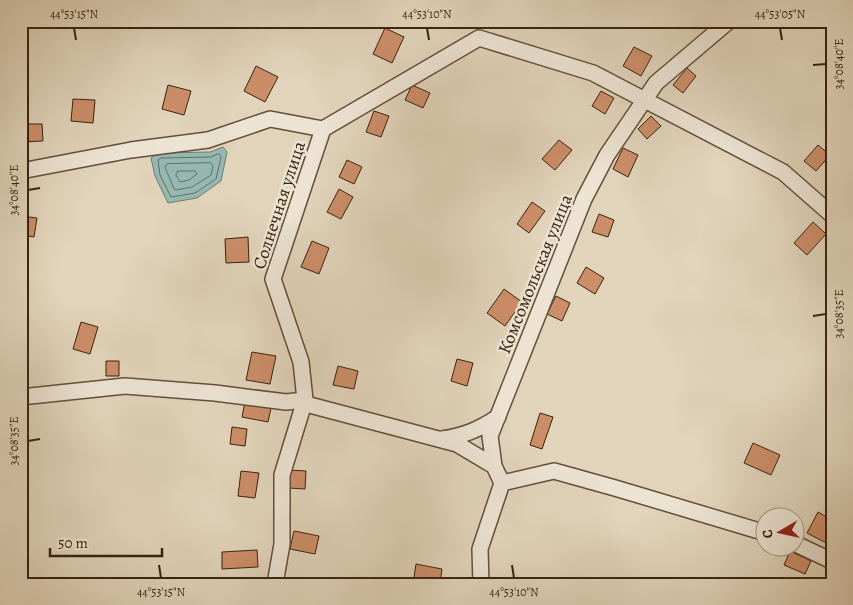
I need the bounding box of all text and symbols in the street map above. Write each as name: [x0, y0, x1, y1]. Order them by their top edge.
text: 44°53'15"N: [50, 6, 98, 22]
text: 44°53'10"N: [402, 6, 452, 22]
text: 44°53'05"N: [755, 6, 806, 22]
text: 34°08'40"E: [831, 39, 847, 89]
street label: Солнечная улица: [247, 137, 311, 272]
text: 34°08'40"E: [6, 165, 22, 215]
street label: Комсомольская улица: [492, 190, 578, 357]
text: 34°08'35"E: [831, 289, 847, 339]
text: 34°08'35"E: [6, 416, 22, 466]
north arrow: [756, 508, 806, 558]
scale bar: [50, 525, 162, 557]
text: С: [758, 528, 778, 540]
text: 50 m: [58, 533, 88, 553]
text: 44°53'15"N: [137, 584, 185, 600]
text: 44°53'10"N: [489, 584, 539, 600]

